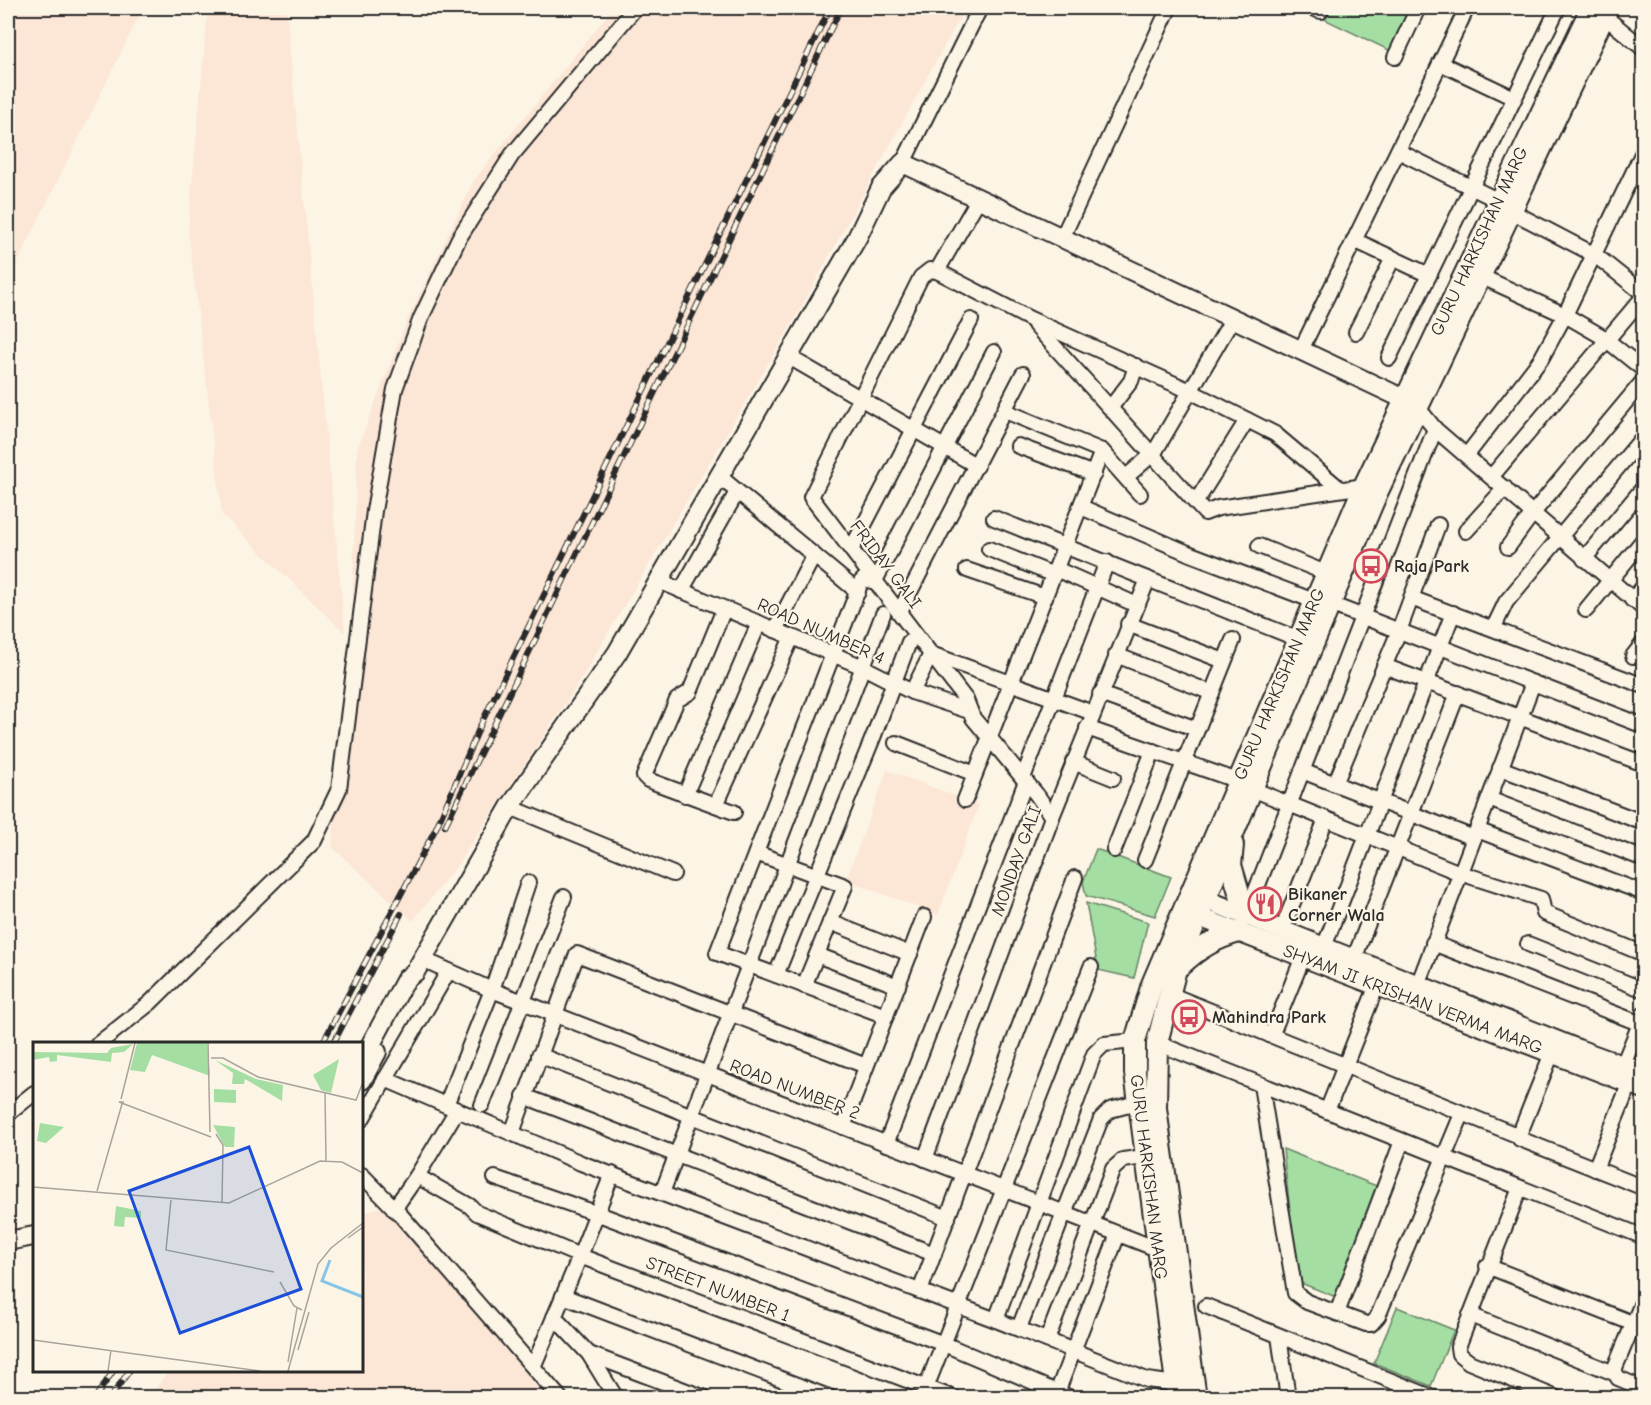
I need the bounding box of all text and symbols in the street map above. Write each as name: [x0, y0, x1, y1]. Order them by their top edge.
street label: GURU HARKISHAN MARG: [1426, 143, 1533, 339]
street label: FRIDAY GALI: [846, 516, 926, 613]
bus stop icon: Raja Park: [1353, 548, 1389, 584]
place label: Raja Park: [1394, 556, 1469, 577]
street label: GURU HARKISHAN MARG: [1229, 585, 1329, 783]
street label: ROAD NUMBER 4: [754, 594, 888, 669]
street label: MONDAY GALI: [987, 803, 1046, 919]
place label: Bikaner Corner Wala: [1288, 884, 1385, 926]
restaurant icon: Bikaner Corner Wala: [1247, 886, 1283, 922]
street label: SHYAM JI KRISHAN VERMA MARG: [1280, 940, 1545, 1059]
bus stop icon: Mahindra Park: [1171, 999, 1207, 1035]
place label: Mahindra Park: [1212, 1007, 1326, 1028]
inset map: [33, 1042, 363, 1372]
street label: ROAD NUMBER 2: [727, 1055, 863, 1124]
street label: GURU HARKISHAN MARG: [1126, 1073, 1172, 1281]
street label: STREET NUMBER 1: [643, 1252, 793, 1327]

